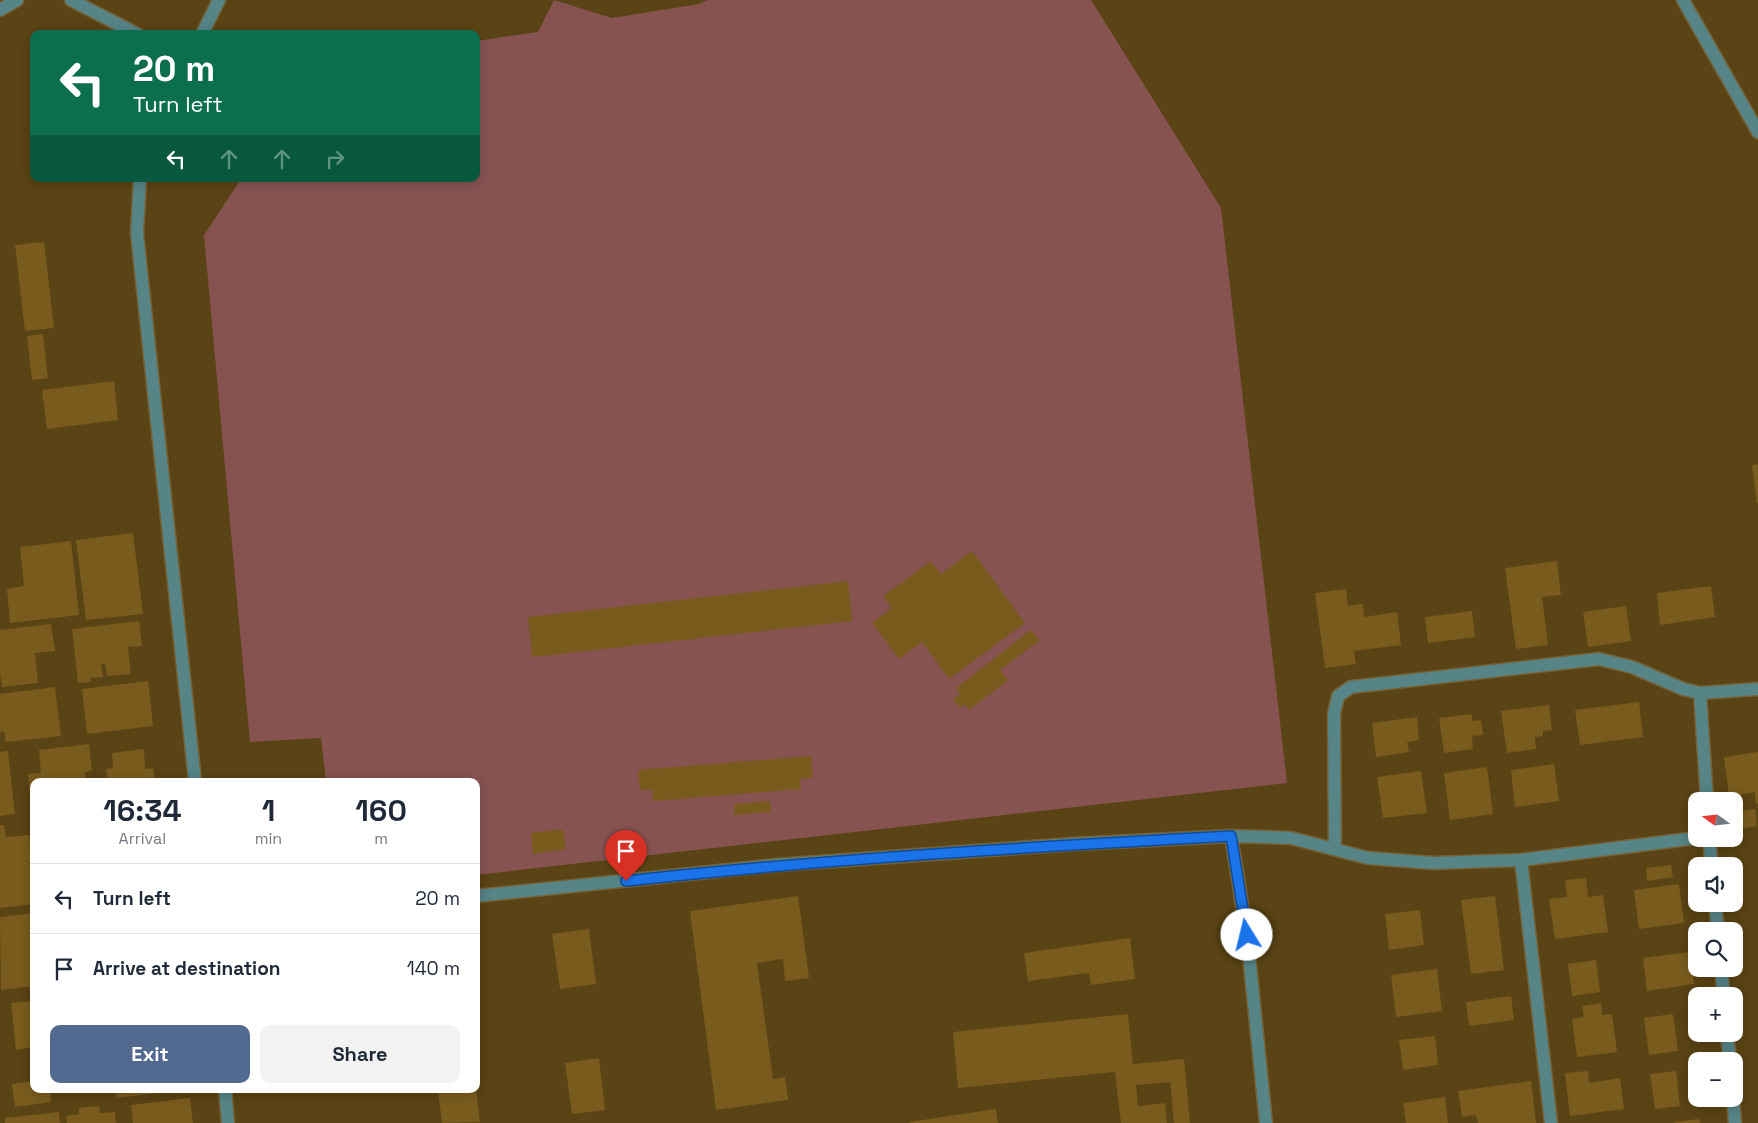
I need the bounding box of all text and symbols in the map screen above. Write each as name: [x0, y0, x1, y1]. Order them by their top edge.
text: 20 m: [133, 47, 215, 91]
icon: left: [50, 50, 115, 115]
text: Turn left: [133, 90, 223, 118]
icon: left: [162, 145, 190, 173]
icon: ahead: [215, 145, 243, 173]
icon: ahead: [268, 145, 296, 173]
icon: right: [321, 145, 349, 173]
text: 16:34: [103, 791, 182, 830]
text: 1: [262, 791, 275, 830]
text: 160: [355, 791, 407, 830]
north arrow: [1688, 792, 1742, 848]
map controls: [1688, 792, 1743, 1107]
text: Arrival: [119, 828, 166, 849]
text: min: [255, 828, 282, 849]
text: m: [374, 828, 388, 849]
pin: [605, 830, 647, 881]
icon: arrive: [612, 837, 640, 865]
button: sound: [1688, 857, 1743, 912]
icon: left: [50, 885, 78, 913]
text: Turn left: [93, 886, 171, 911]
text: 20 m: [415, 886, 460, 911]
position arrow: [1220, 908, 1272, 960]
button: search: [1688, 922, 1743, 977]
icon: arrive: [50, 955, 78, 983]
text: Arrive at destination: [93, 956, 281, 981]
text: 140 m: [407, 956, 460, 981]
button: +: [1688, 987, 1743, 1042]
button: Exit: [50, 1025, 250, 1083]
button: Share: [260, 1025, 460, 1083]
button: −: [1688, 1052, 1743, 1107]

